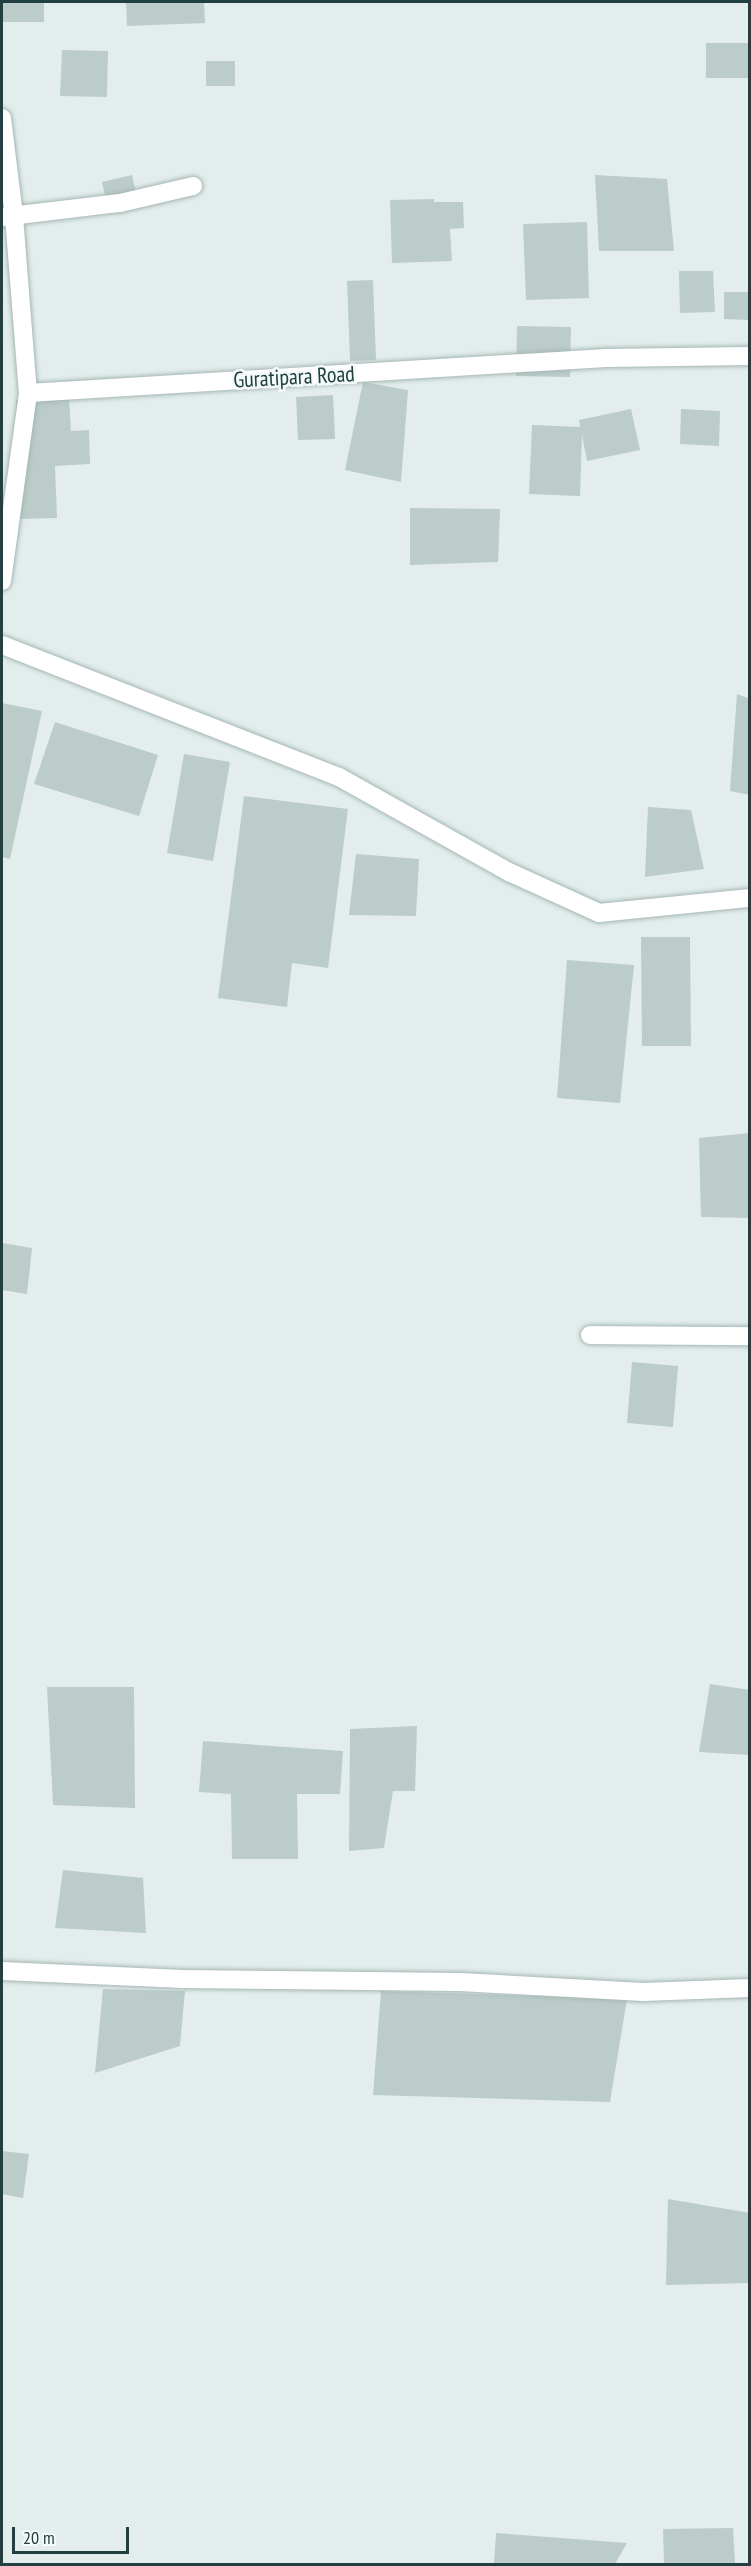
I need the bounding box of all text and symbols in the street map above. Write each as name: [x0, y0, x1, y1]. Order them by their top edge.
street label: Guratipara Road: [233, 361, 355, 393]
scale bar: [15, 2515, 132, 2553]
text: 20 m: [23, 2526, 55, 2549]

